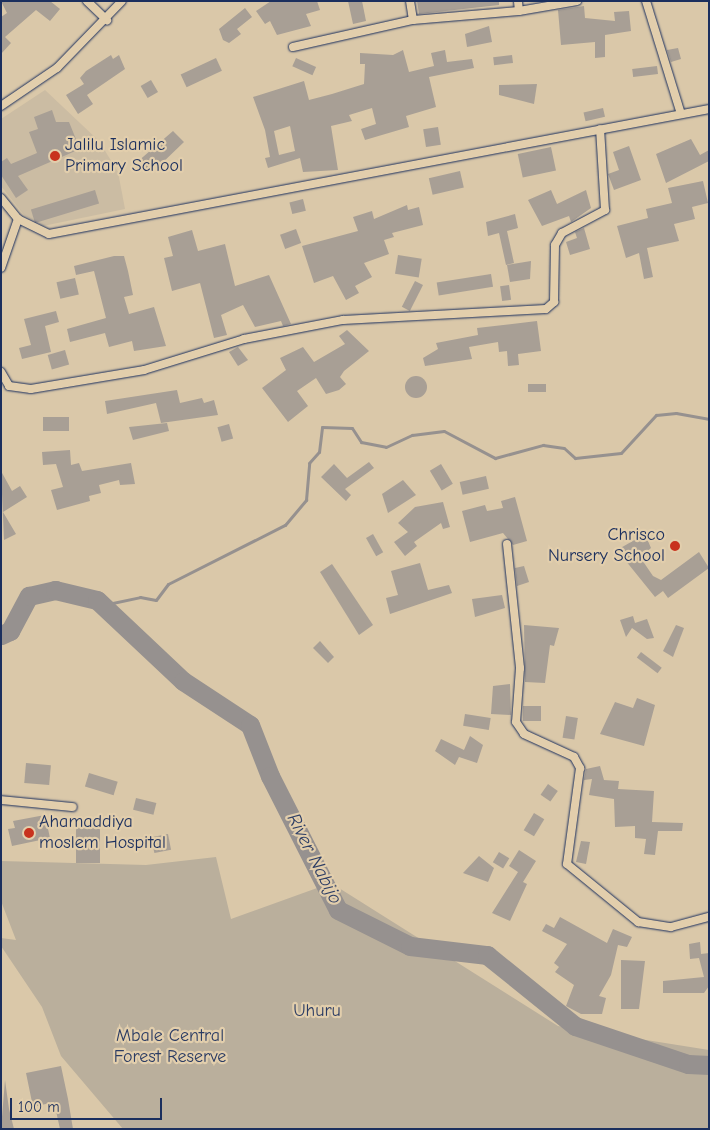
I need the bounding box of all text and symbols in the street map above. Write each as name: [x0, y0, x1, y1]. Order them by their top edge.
place label: Jalilu Islamic Primary School: [65, 135, 183, 178]
marker: Jalilu Islamic Primary School: [49, 150, 61, 162]
place label: Chrisco Nursery School: [548, 525, 665, 568]
marker: Chrisco Nursery School: [669, 540, 681, 552]
water label: River Nabijo: [281, 810, 347, 908]
place label: Ahamaddiya moslem Hospital: [39, 812, 166, 854]
marker: Ahamaddiya moslem Hospital: [23, 827, 35, 839]
park label: Uhuru: [293, 1000, 341, 1022]
park label: Mbale Central Forest Reserve: [114, 1026, 226, 1068]
scale bar: [12, 1088, 165, 1120]
text: 100 m: [18, 1098, 60, 1116]

